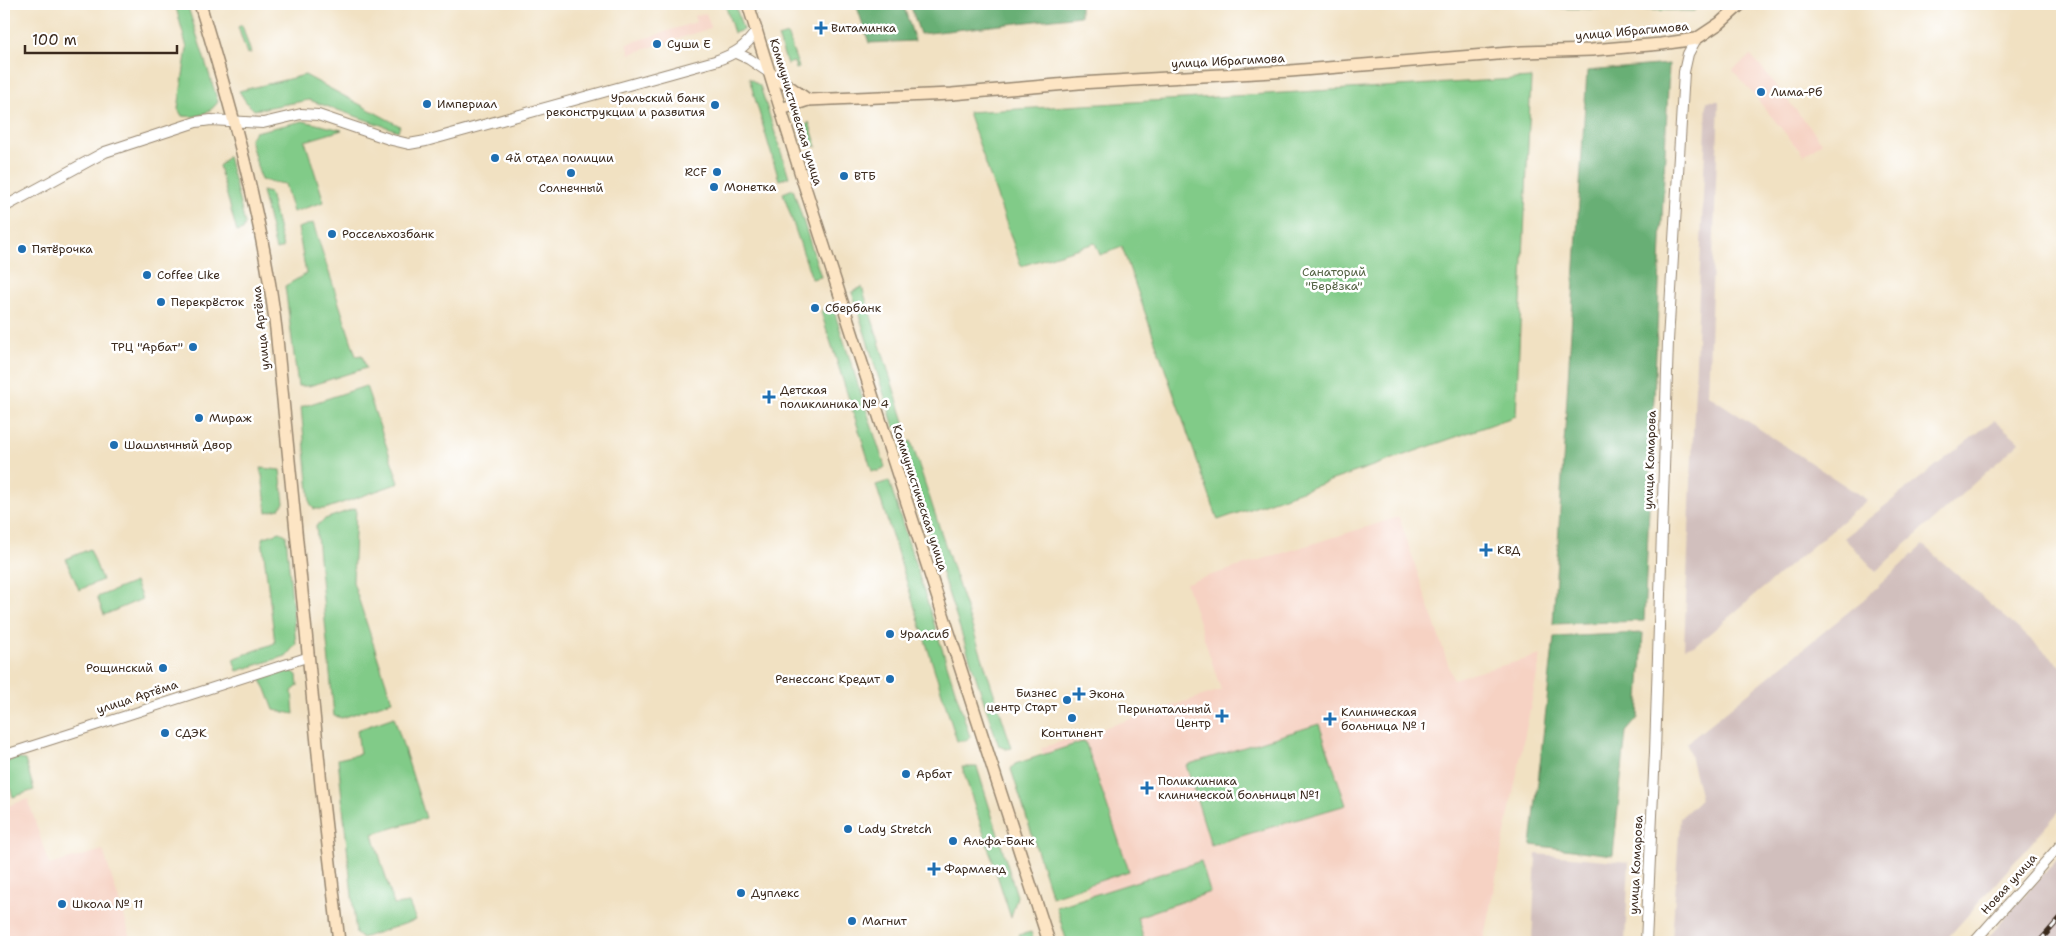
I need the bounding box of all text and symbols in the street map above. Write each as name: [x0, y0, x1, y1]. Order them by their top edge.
street label: улица Ибрагимова: [1575, 18, 1690, 44]
place label: Витаминка: [831, 20, 897, 36]
scale bar: [25, 22, 178, 54]
marker: Витаминка: [815, 22, 827, 34]
text: 100 m: [32, 30, 77, 50]
place label: Суши Е: [667, 36, 711, 52]
street label: Коммунистическая улица: [766, 36, 826, 188]
marker: Суши Е: [651, 38, 663, 50]
street label: улица Ибрагимова: [1171, 50, 1286, 72]
place label: Лима-Рб: [1771, 84, 1822, 100]
marker: Лима-Рб: [1755, 86, 1767, 98]
place label: Уральский банк реконструкции и развития: [546, 90, 706, 120]
place label: Империал: [437, 96, 498, 112]
marker: Империал: [421, 98, 433, 110]
marker: Уральский банк реконструкции и развития: [709, 99, 721, 111]
place label: 4й отдел полиции: [505, 150, 614, 166]
marker: 4й отдел полиции: [489, 152, 501, 164]
place label: RCF: [685, 164, 707, 180]
marker: RCF: [711, 166, 723, 178]
marker: Солнечный: [565, 167, 577, 179]
place label: ВТБ: [854, 168, 876, 184]
marker: ВТБ: [838, 170, 850, 182]
place label: Монетка: [724, 179, 777, 195]
place label: Солнечный: [539, 180, 603, 196]
marker: Монетка: [708, 181, 720, 193]
place label: Россельхозбанк: [342, 226, 435, 242]
marker: Россельхозбанк: [326, 228, 338, 240]
place label: Пятёрочка: [32, 241, 93, 257]
marker: Пятёрочка: [16, 243, 28, 255]
park label: Санаторий "Берёзка": [1302, 264, 1366, 294]
place label: Coffee Like: [157, 267, 220, 283]
marker: Coffee Like: [141, 269, 153, 281]
street label: улица Артёма: [249, 285, 273, 371]
place label: Перекрёсток: [171, 294, 245, 310]
marker: Перекрёсток: [155, 296, 167, 308]
place label: Сбербанк: [825, 300, 882, 316]
marker: Сбербанк: [809, 302, 821, 314]
place label: ТРЦ "Арбат": [111, 339, 183, 355]
marker: ТРЦ "Арбат": [187, 341, 199, 353]
place label: Детская поликлиника № 4: [780, 382, 889, 412]
marker: Детская поликлиника № 4: [762, 390, 776, 404]
place label: Мираж: [209, 410, 252, 426]
street label: улица Комарова: [1640, 410, 1660, 510]
marker: Мираж: [193, 412, 205, 424]
street label: Коммунистическая улица: [889, 423, 951, 574]
place label: Шашлычный Двор: [124, 437, 232, 453]
marker: Шашлычный Двор: [108, 439, 120, 451]
place label: КВД: [1497, 542, 1520, 558]
marker: КВД: [1479, 543, 1493, 557]
place label: Уралсиб: [900, 626, 949, 642]
marker: Уралсиб: [884, 628, 896, 640]
place label: Рощинский: [86, 660, 153, 676]
marker: Рощинский: [157, 662, 169, 674]
place label: Ренессанс Кредит: [775, 671, 881, 687]
marker: Ренессанс Кредит: [884, 673, 896, 685]
street label: улица Артёма: [94, 676, 180, 718]
place label: Бизнес центр Старт: [987, 685, 1058, 715]
place label: Экона: [1089, 686, 1125, 702]
marker: Экона: [1073, 688, 1085, 700]
marker: Бизнес центр Старт: [1061, 694, 1073, 706]
place label: Перинатальный Центр: [1118, 701, 1211, 731]
place label: Клиническая больница № 1: [1341, 704, 1426, 734]
marker: Перинатальный Центр: [1215, 709, 1229, 723]
marker: Континент: [1066, 712, 1078, 724]
marker: Клиническая больница № 1: [1323, 712, 1337, 726]
place label: СДЭК: [175, 725, 207, 741]
place label: Континент: [1041, 725, 1104, 741]
marker: СДЭК: [159, 727, 171, 739]
place label: Арбат: [916, 766, 953, 782]
marker: Арбат: [900, 768, 912, 780]
place label: Поликлиника клинической больницы №1: [1158, 773, 1319, 803]
marker: Поликлиника клинической больницы №1: [1140, 781, 1154, 795]
street label: улица Комарова: [1625, 814, 1647, 915]
place label: Lady Stretch: [858, 821, 932, 837]
marker: Lady Stretch: [842, 823, 854, 835]
place label: Альфа-Банк: [963, 833, 1035, 849]
marker: Альфа-Банк: [947, 835, 959, 847]
street label: Новая улица: [1977, 850, 2041, 918]
place label: Фармленд: [944, 861, 1006, 877]
marker: Фармленд: [928, 863, 940, 875]
place label: Дуплекс: [751, 885, 799, 901]
marker: Дуплекс: [735, 887, 747, 899]
place label: Школа № 11: [72, 896, 143, 912]
marker: Школа № 11: [56, 898, 68, 910]
place label: Магнит: [862, 913, 908, 929]
marker: Магнит: [846, 915, 858, 927]

